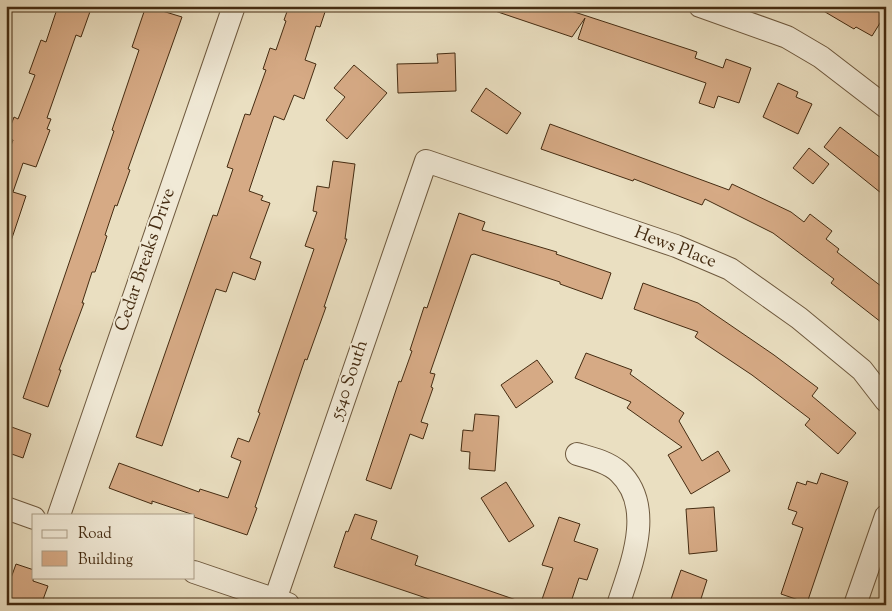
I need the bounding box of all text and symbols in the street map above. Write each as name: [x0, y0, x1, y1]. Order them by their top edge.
street label: Cedar Breaks Drive: [109, 185, 183, 335]
street label: Hews Place: [630, 220, 720, 276]
street label: 5540 South: [324, 336, 376, 424]
legend: [32, 514, 195, 578]
text: Road: [78, 524, 112, 545]
text: Building: [78, 550, 133, 571]

